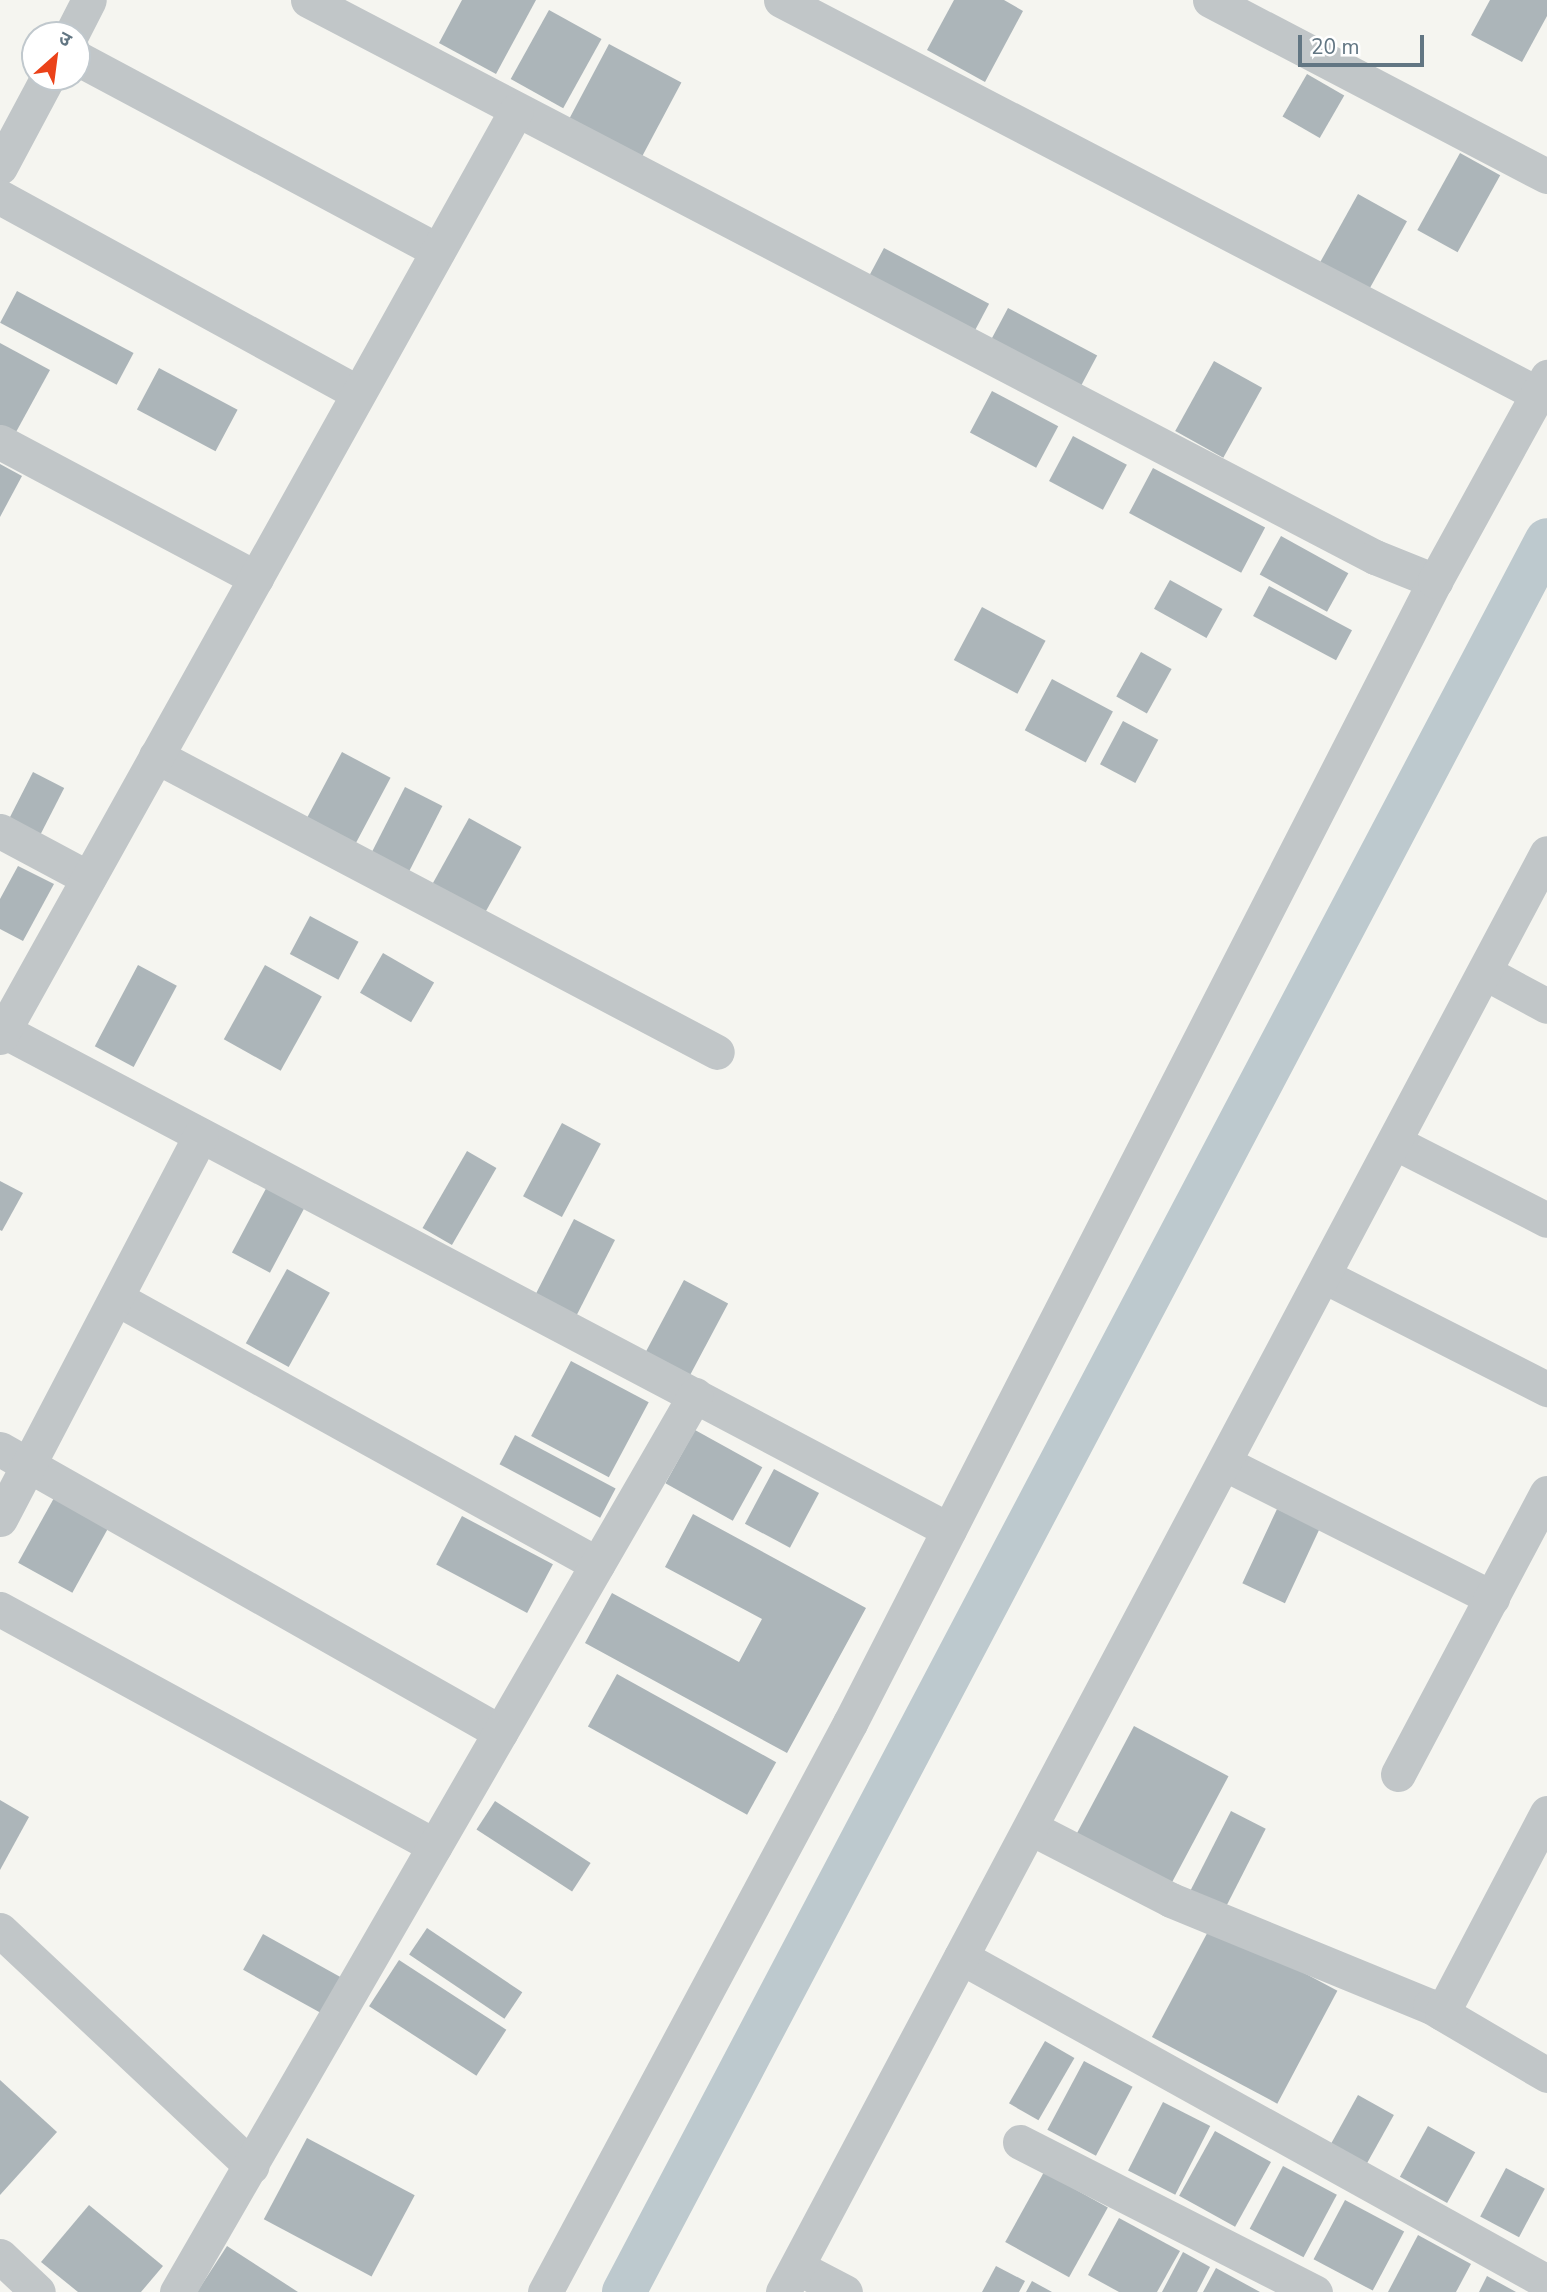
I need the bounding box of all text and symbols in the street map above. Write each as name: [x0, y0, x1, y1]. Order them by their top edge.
north arrow: [21, 21, 91, 91]
scale bar: [1302, 21, 1428, 65]
text: उ: [54, 25, 76, 53]
text: 20 m: [1311, 33, 1360, 61]

